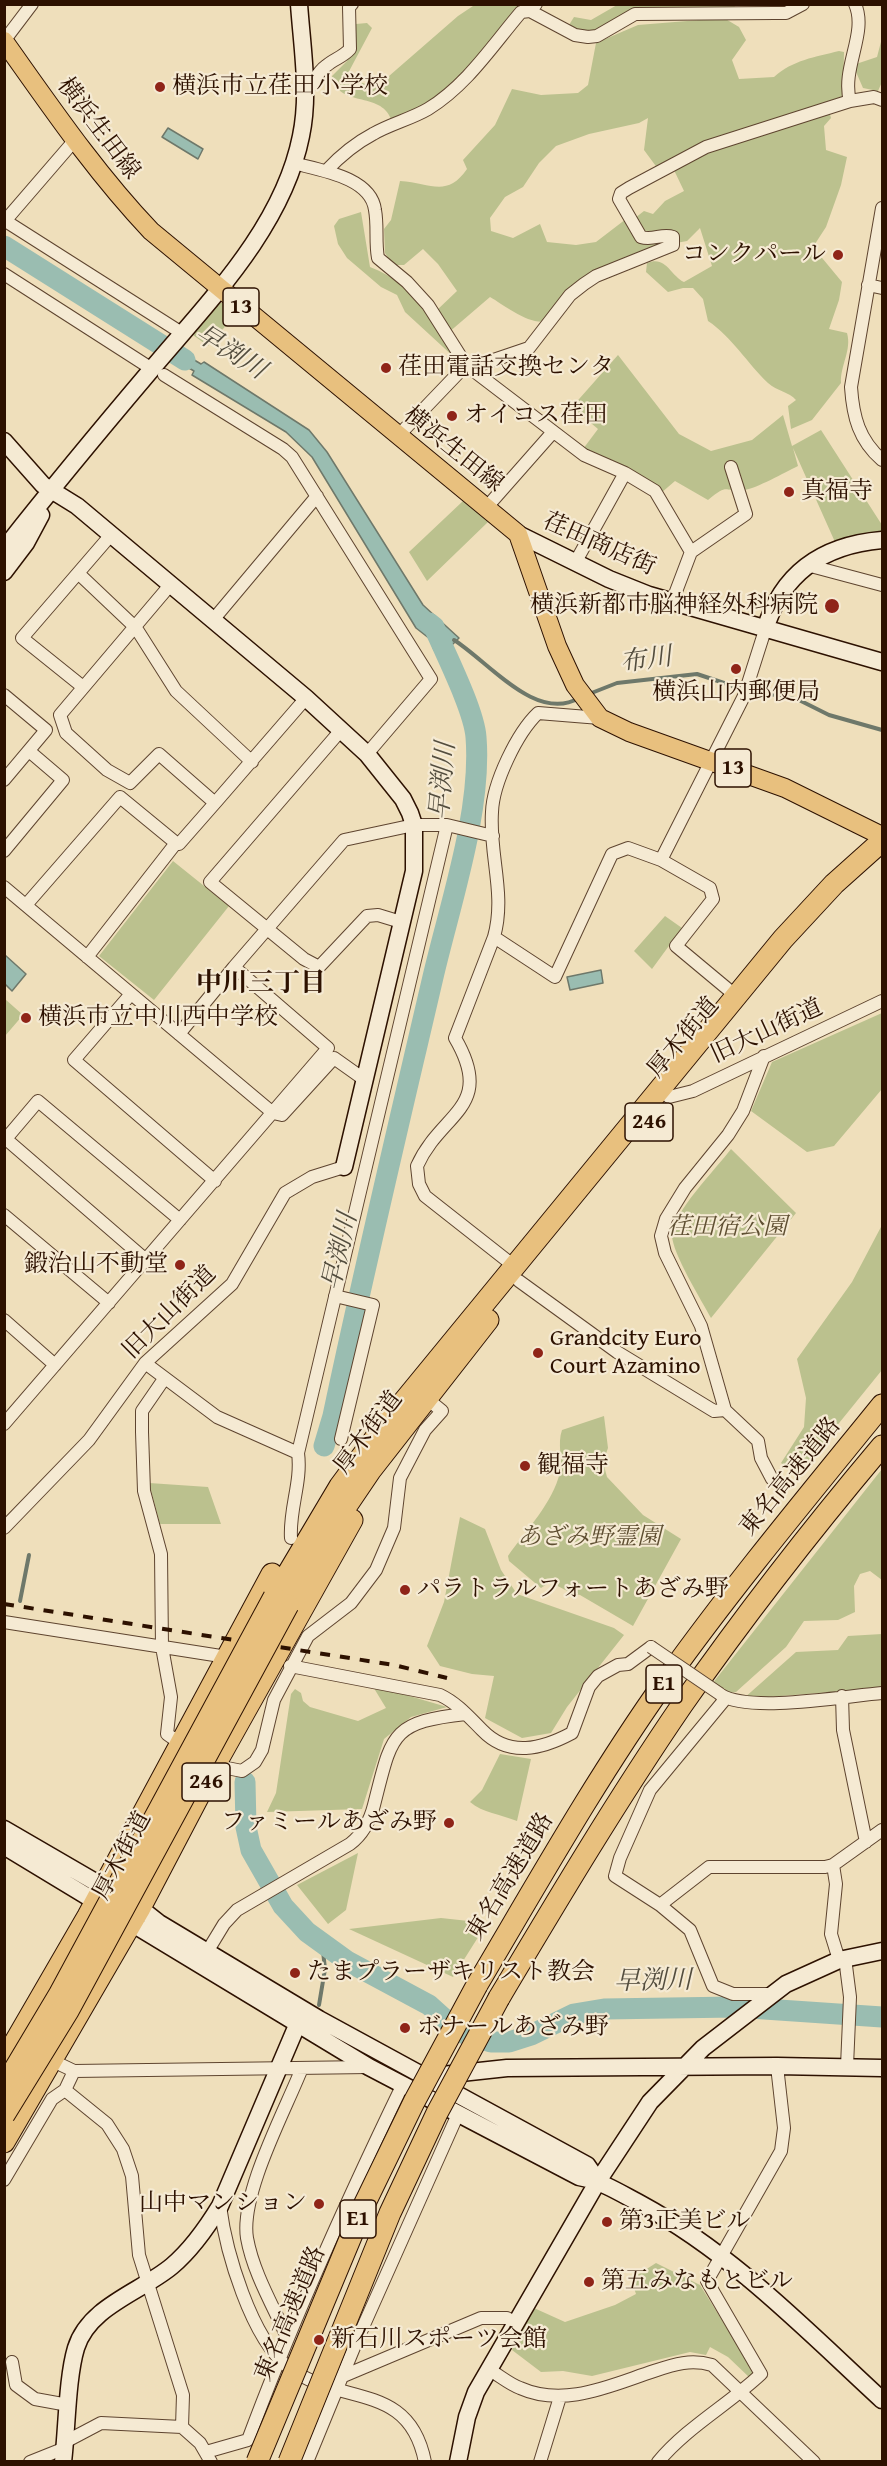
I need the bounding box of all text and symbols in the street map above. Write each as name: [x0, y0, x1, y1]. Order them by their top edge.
street label: 横浜生田線: [50, 72, 146, 186]
place label: 横浜市立荏田小学校: [172, 73, 388, 101]
marker: 横浜市立荏田小学校: [153, 80, 167, 94]
place label: コンクパール: [682, 241, 826, 269]
marker: コンクパール: [831, 248, 845, 262]
road number: 13: [223, 288, 259, 326]
water label: 早渕川: [189, 319, 271, 387]
place label: 荏田電話交換センタ: [398, 354, 614, 382]
marker: 荏田電話交換センタ: [379, 361, 393, 375]
street label: 横浜生田線: [397, 401, 509, 499]
place label: オイコス荏田: [464, 402, 608, 430]
marker: オイコス荏田: [445, 409, 459, 423]
place label: 真福寺: [801, 478, 873, 506]
marker: 真福寺: [782, 485, 796, 499]
street label: 荏田商店街: [538, 507, 660, 583]
place label: 横浜新都市脳神経外科病院: [530, 592, 818, 620]
marker: 横浜新都市脳神経外科病院: [823, 597, 841, 615]
water label: 布川: [618, 642, 674, 680]
marker: 横浜山内郵便局: [729, 662, 743, 676]
place label: 横浜山内郵便局: [652, 679, 820, 707]
water label: 早渕川: [425, 741, 463, 821]
road number: 13: [715, 749, 751, 787]
district label: 中川三丁目: [196, 968, 326, 1000]
street label: 厚木街道: [642, 992, 726, 1084]
street label: 旧大山街道: [707, 994, 827, 1070]
place label: 横浜市立中川西中学校: [38, 1004, 278, 1032]
marker: 横浜市立中川西中学校: [19, 1011, 33, 1025]
road number: 246: [625, 1103, 673, 1141]
water label: 早渕川: [317, 1210, 365, 1294]
park label: 荏田宿公園: [667, 1214, 787, 1242]
place label: 鍛治山不動堂: [24, 1251, 168, 1279]
marker: 鍛治山不動堂: [173, 1258, 187, 1272]
street label: 旧大山街道: [117, 1260, 223, 1366]
place label: Grandcity Euro Court Azamino: [550, 1325, 701, 1381]
marker: Grandcity Euro Court Azamino: [531, 1346, 545, 1360]
street label: 厚木街道: [329, 1386, 409, 1480]
street label: 東名高速道路: [734, 1412, 848, 1542]
place label: 観福寺: [537, 1452, 609, 1480]
marker: 観福寺: [518, 1459, 532, 1473]
park label: あざみ野霊園: [517, 1524, 661, 1552]
place label: パラトラルフォートあざみ野: [417, 1576, 729, 1604]
marker: パラトラルフォートあざみ野: [398, 1583, 412, 1597]
road number: E1: [646, 1665, 682, 1703]
road number: 246: [182, 1763, 230, 1801]
street label: 厚木街道: [88, 1807, 158, 1905]
street label: 東名高速道路: [462, 1808, 560, 1946]
place label: ファミールあざみ野: [221, 1809, 437, 1837]
marker: ファミールあざみ野: [442, 1816, 456, 1830]
place label: たまプラーザキリスト教会: [307, 1959, 595, 1987]
marker: たまプラーザキリスト教会: [288, 1966, 302, 1980]
water label: 早渕川: [614, 1966, 692, 1998]
place label: ボナールあざみ野: [417, 2014, 609, 2042]
marker: ボナールあざみ野: [398, 2021, 412, 2035]
place label: 山中マンション: [139, 2190, 307, 2218]
marker: 山中マンション: [312, 2197, 326, 2211]
road number: E1: [340, 2200, 376, 2238]
place label: 第3正美ビル: [619, 2208, 751, 2236]
marker: 第3正美ビル: [600, 2215, 614, 2229]
street label: 東名高速道路: [250, 2242, 332, 2386]
place label: 第五みなもとビル: [601, 2268, 793, 2296]
marker: 第五みなもとビル: [582, 2275, 596, 2289]
place label: 新石川スポーツ会館: [331, 2326, 547, 2354]
marker: 新石川スポーツ会館: [312, 2333, 326, 2347]

